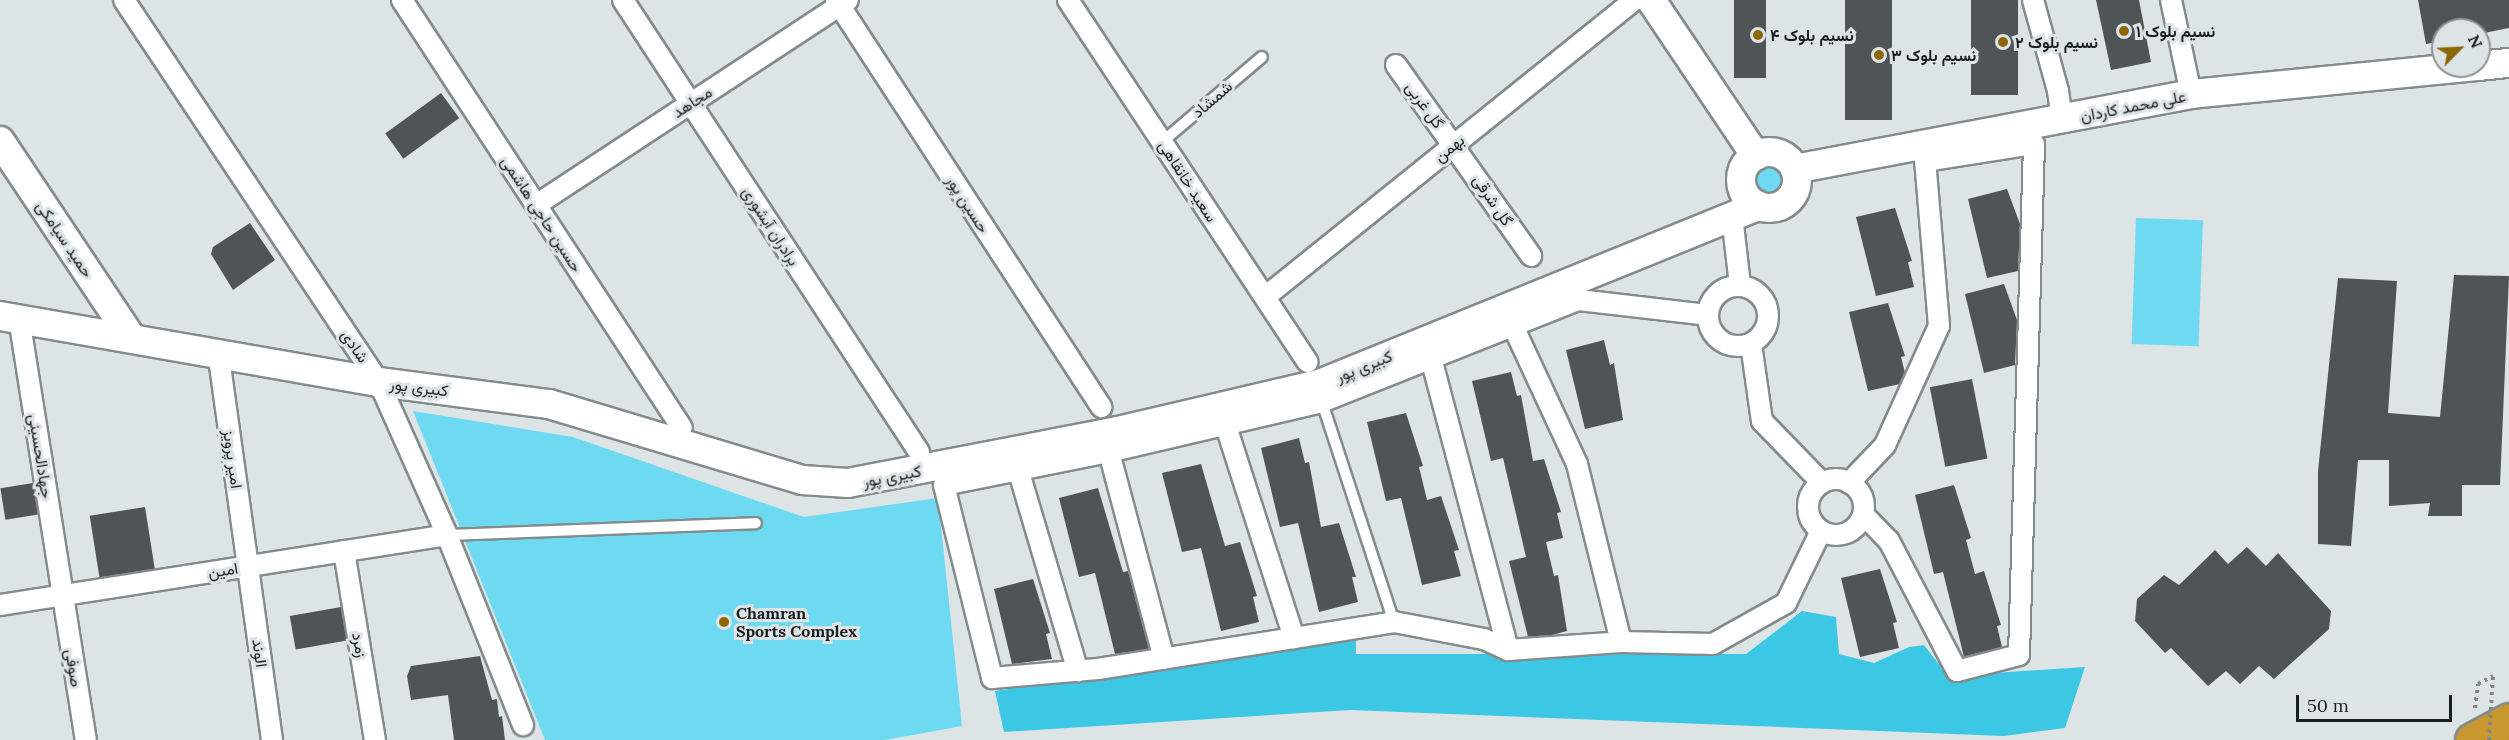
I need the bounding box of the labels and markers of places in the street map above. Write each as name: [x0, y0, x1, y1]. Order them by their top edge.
place label: نسیم بلوک ۱: [2136, 21, 2215, 41]
marker: نسیم بلوک ۱: [2117, 24, 2131, 38]
place label: نسیم بلوک ۴: [1770, 25, 1854, 45]
marker: نسیم بلوک ۴: [1751, 28, 1765, 42]
place label: نسیم بلوک ۲: [2015, 32, 2098, 52]
marker: نسیم بلوک ۲: [1996, 35, 2010, 49]
place label: نسیم بلوک ۳: [1891, 45, 1976, 65]
marker: نسیم بلوک ۳: [1872, 48, 1886, 62]
place label: Chamran Sports Complex: [736, 603, 857, 641]
marker: Chamran Sports Complex: [717, 615, 731, 629]

